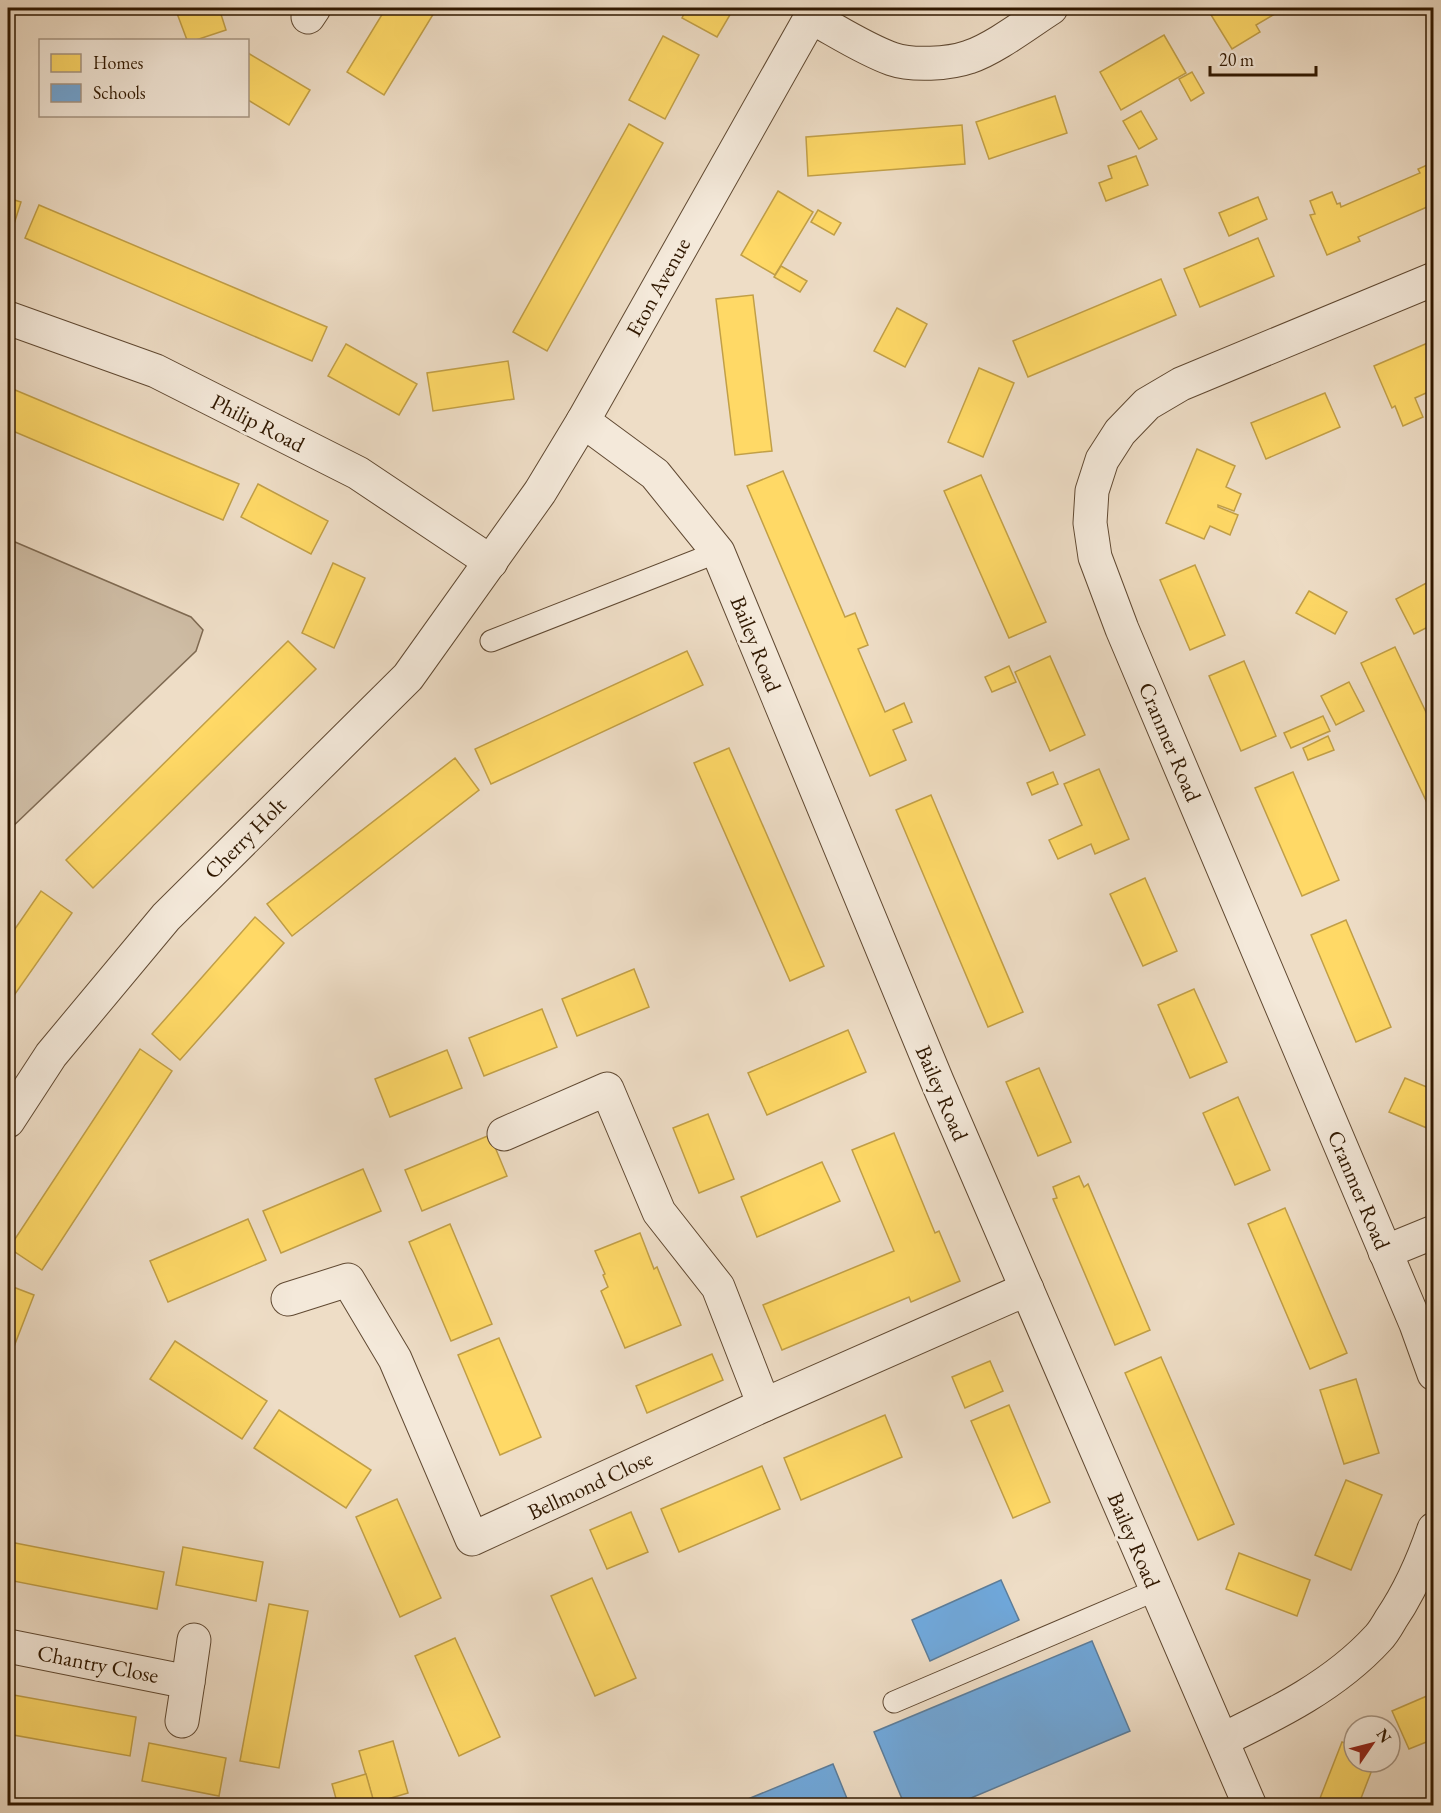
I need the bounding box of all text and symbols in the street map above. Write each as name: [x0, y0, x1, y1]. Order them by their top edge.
legend: [39, 39, 249, 117]
scale bar: [1210, 39, 1316, 77]
text: 20 m: [1219, 48, 1254, 71]
text: Homes: [93, 51, 144, 74]
text: Schools: [93, 81, 146, 104]
street label: Eton Avenue: [619, 232, 697, 342]
street label: Philip Road: [206, 387, 311, 459]
street label: Bailey Road: [724, 592, 789, 697]
street label: Cranmer Road: [1132, 678, 1208, 807]
street label: Cherry Holt: [198, 791, 292, 885]
street label: Bailey Road: [909, 1041, 975, 1146]
street label: Cranmer Road: [1321, 1126, 1397, 1255]
street label: Bellmond Close: [523, 1443, 658, 1527]
street label: Bailey Road: [1101, 1488, 1167, 1593]
street label: Chantry Close: [35, 1638, 162, 1690]
north arrow: [1342, 1714, 1402, 1774]
text: N: [1372, 1724, 1396, 1747]

